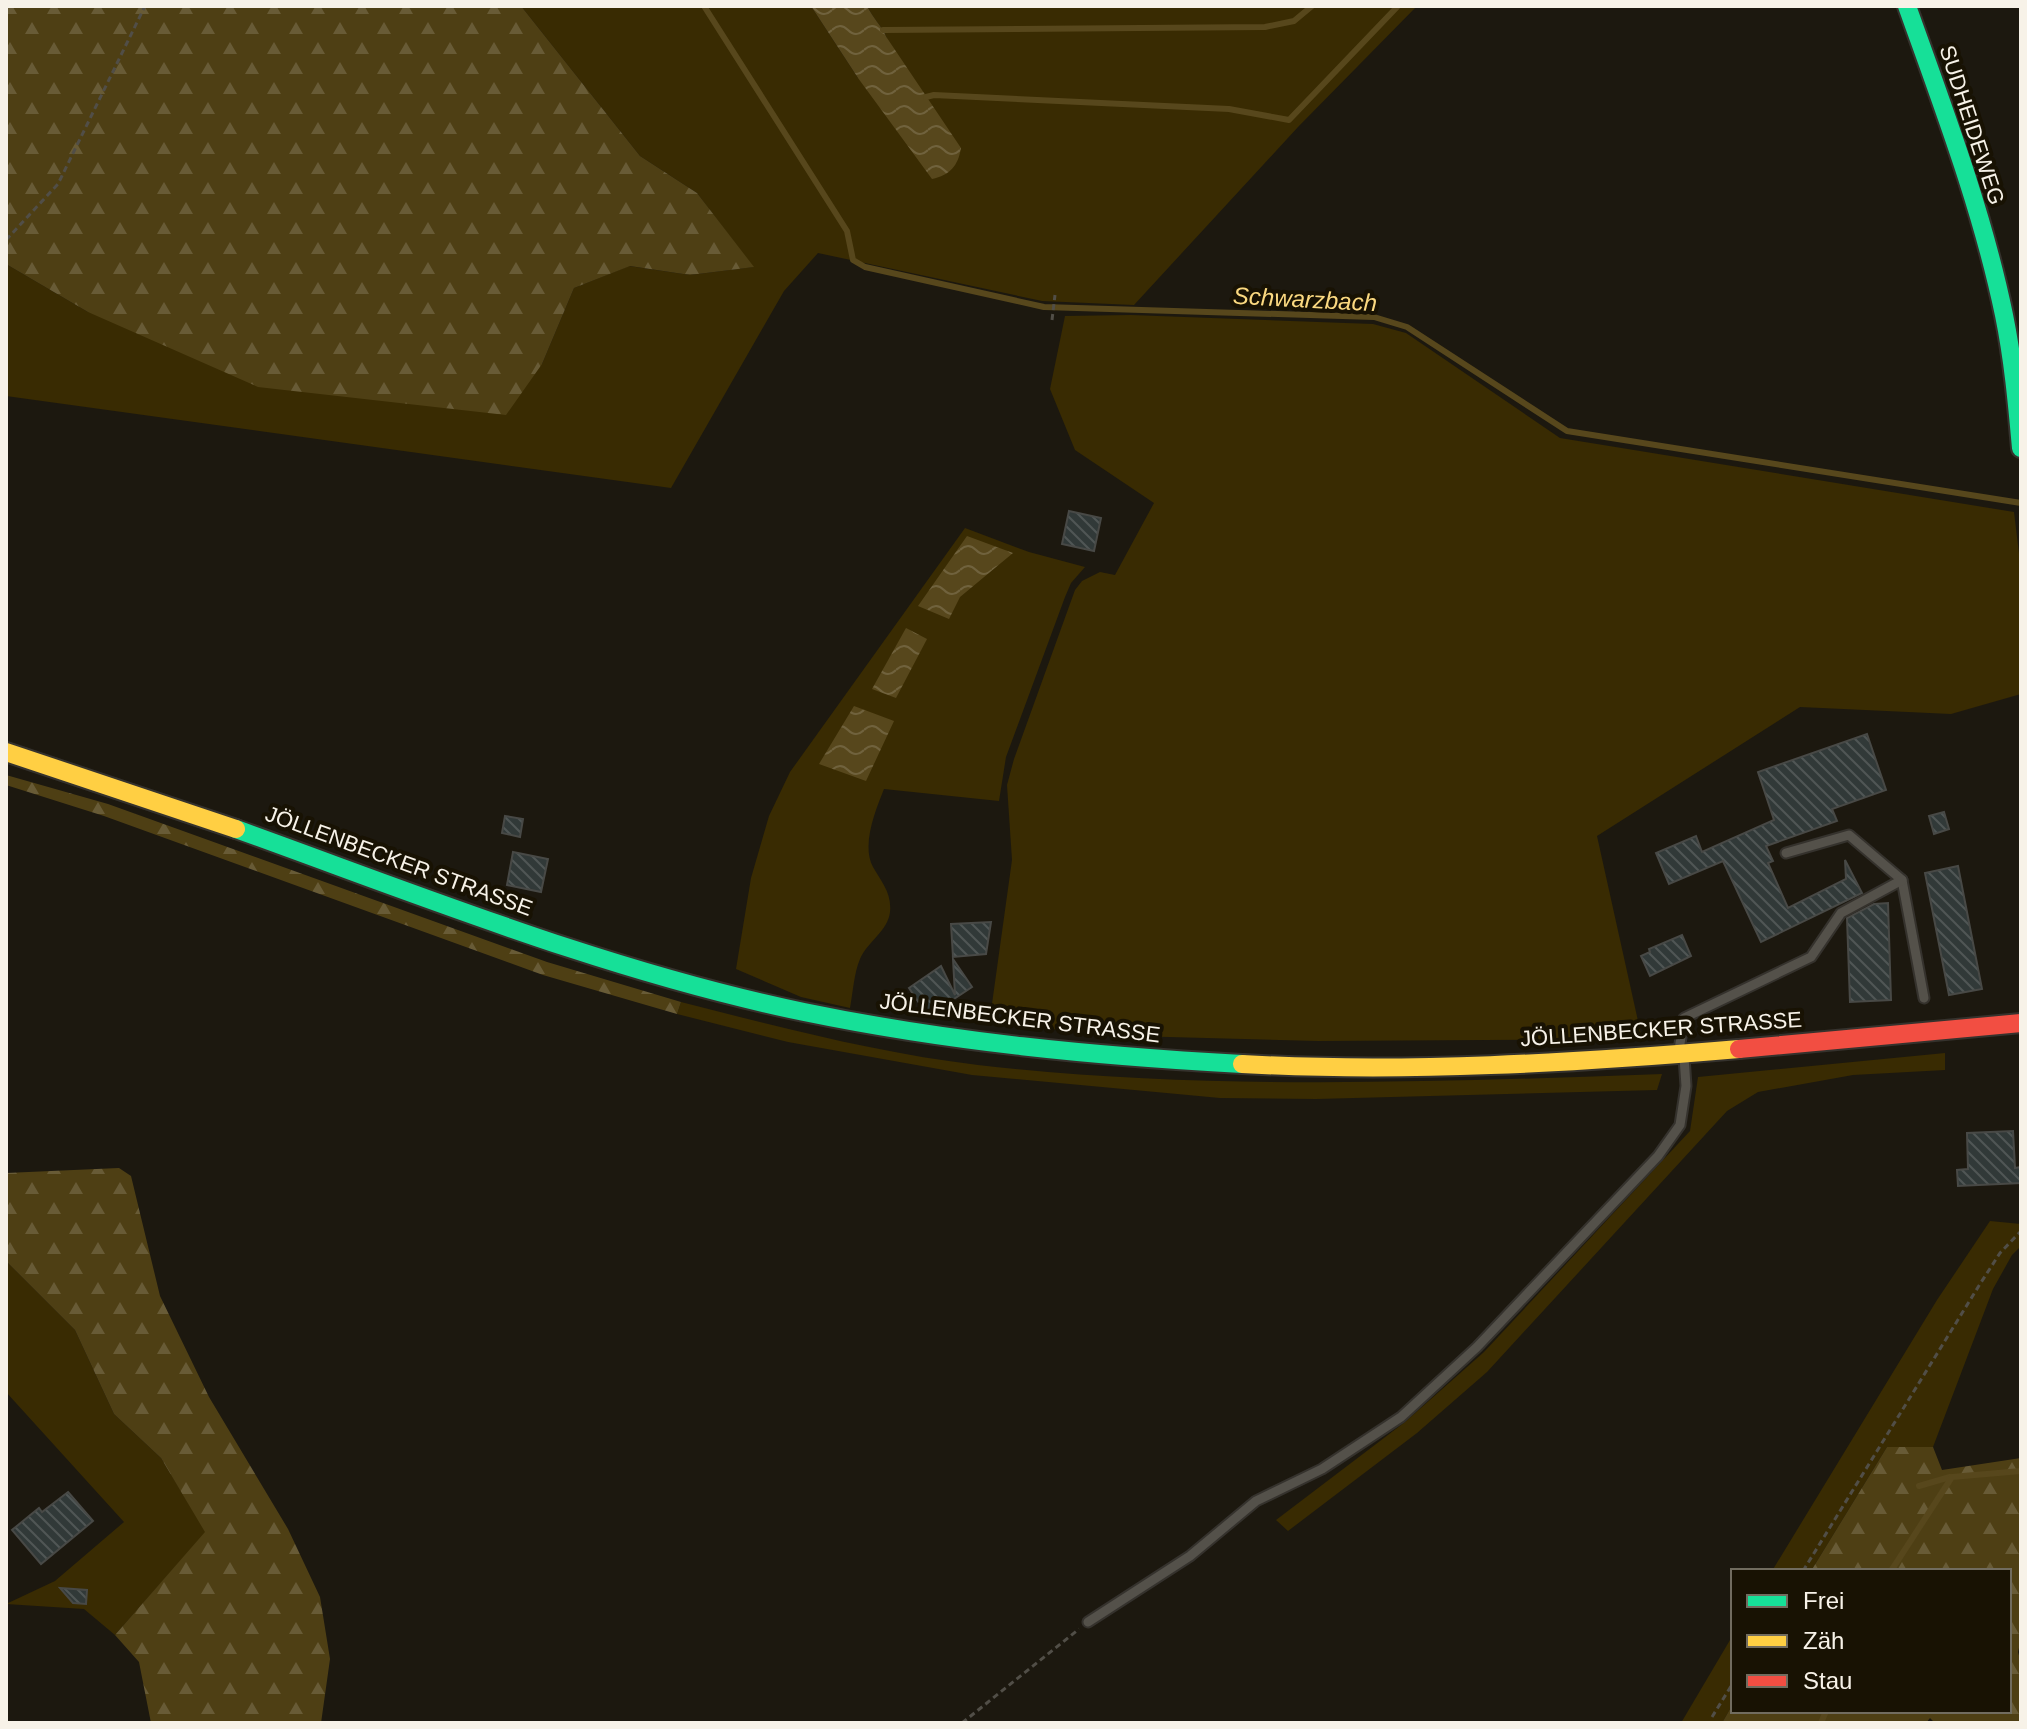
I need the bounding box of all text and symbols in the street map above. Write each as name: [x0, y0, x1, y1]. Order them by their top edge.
street label: SUDHEIDEWEG: [1934, 42, 2010, 208]
water label: Schwarzbach: [1232, 282, 1378, 316]
street label: JÖLLENBECKER STRASSE: [262, 801, 536, 921]
street label: JÖLLENBECKER STRASSE: [878, 988, 1162, 1048]
street label: JÖLLENBECKER STRASSE: [1519, 1007, 1803, 1051]
legend: [1731, 1569, 2011, 1713]
text: Frei: [1803, 1587, 1844, 1614]
text: Zäh: [1803, 1627, 1844, 1654]
text: Stau: [1803, 1667, 1852, 1694]

